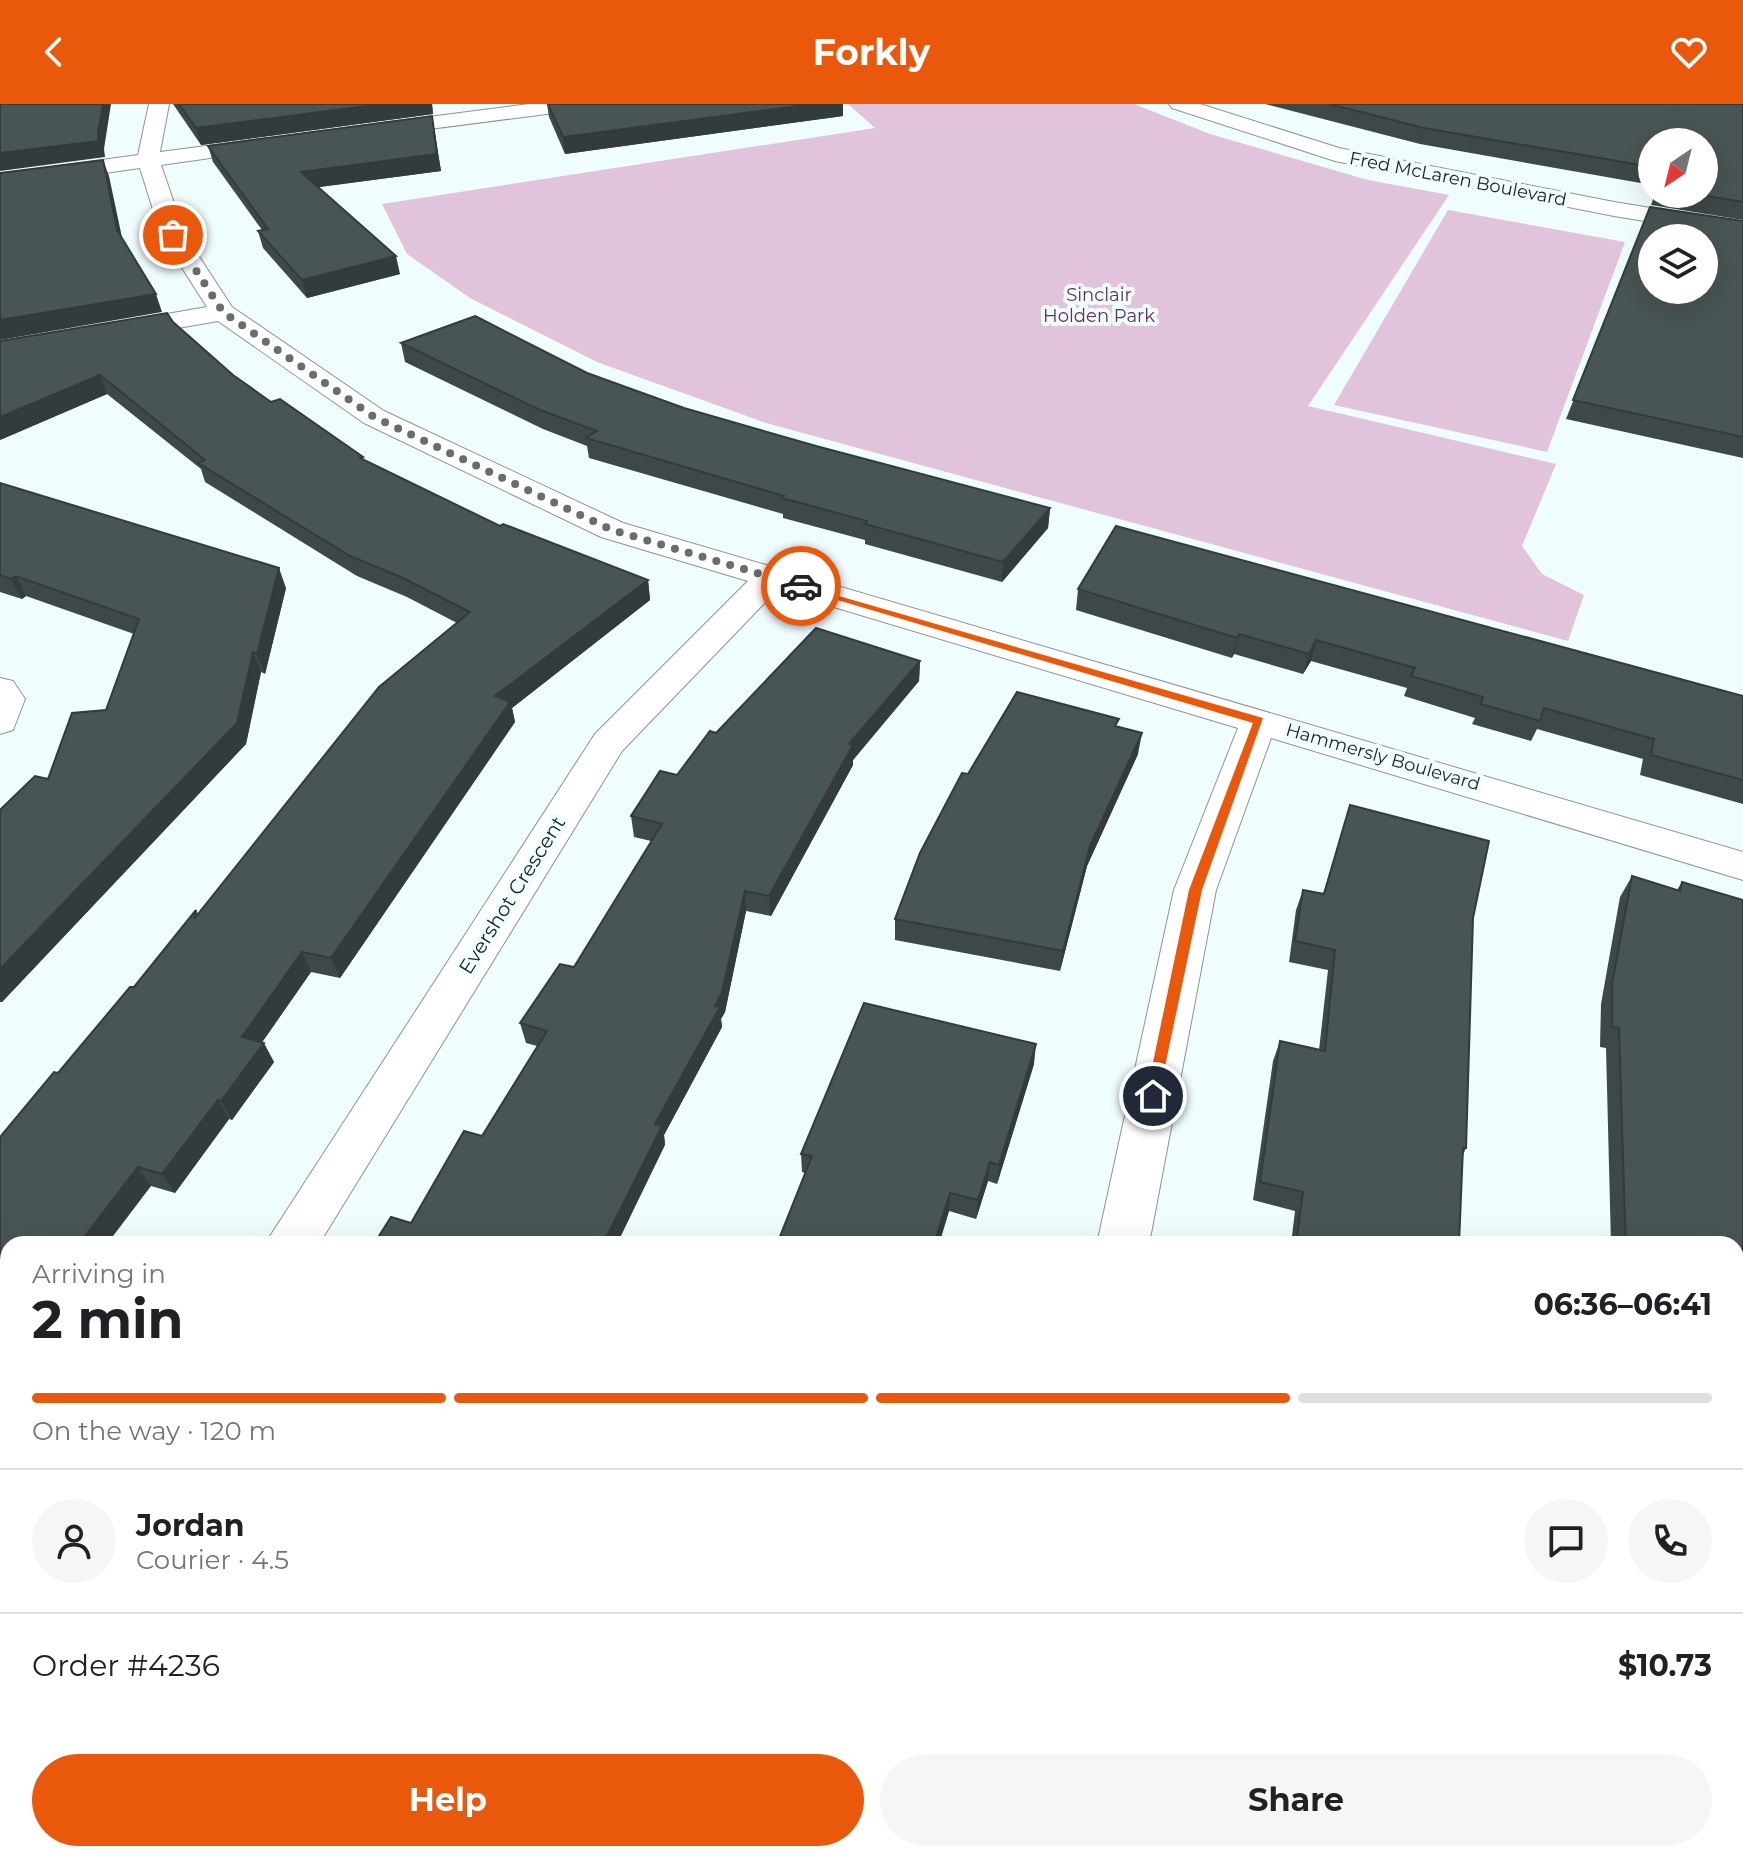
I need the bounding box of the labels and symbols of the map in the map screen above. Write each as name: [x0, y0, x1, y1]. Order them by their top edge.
north arrow: [1638, 128, 1718, 208]
street label: Fred McLaren Boulevard: [1347, 147, 1569, 211]
pin: [139, 201, 207, 269]
park label: Sinclair Holden Park: [1043, 284, 1155, 327]
courier: [761, 546, 841, 626]
street label: Hammersly Boulevard: [1283, 719, 1483, 795]
street label: Evershot Crescent: [454, 812, 570, 978]
pin: [1119, 1062, 1187, 1130]

